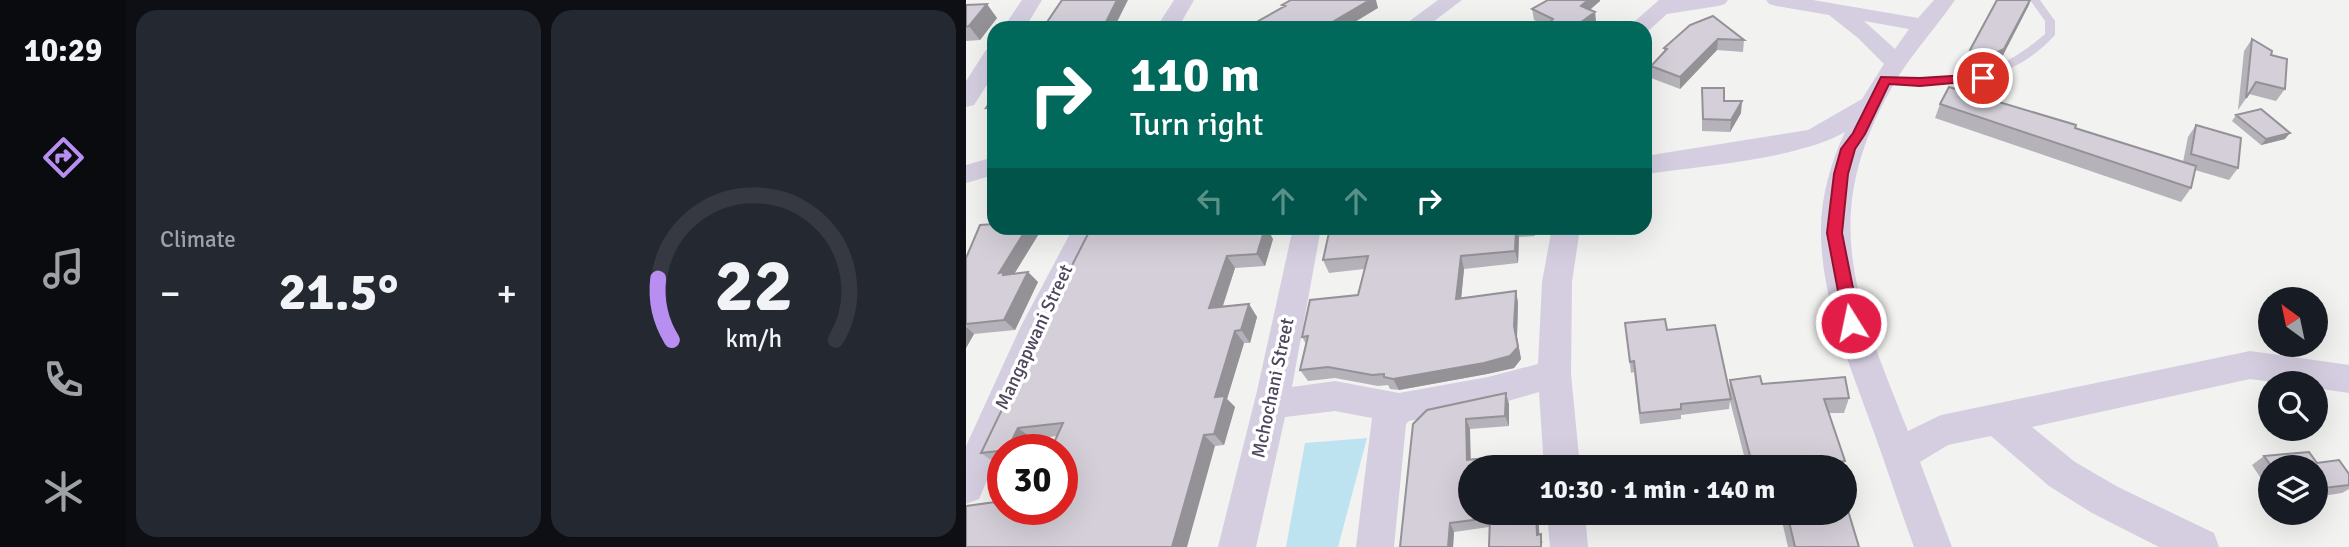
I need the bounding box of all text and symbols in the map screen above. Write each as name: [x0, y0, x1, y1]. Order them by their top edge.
text: 10:29: [24, 31, 102, 70]
text: 110 m: [1130, 45, 1260, 105]
pin: [1953, 48, 2013, 108]
icon: right: [1015, 49, 1106, 140]
icon: arrive: [1964, 59, 2002, 97]
text: Turn right: [1130, 105, 1263, 144]
icon: directions: [39, 133, 88, 182]
icon: left: [1191, 182, 1229, 220]
icon: ahead: [1264, 182, 1302, 220]
icon: ahead: [1337, 182, 1375, 220]
icon: right: [1410, 182, 1448, 220]
text: Climate: [160, 225, 236, 254]
text: 22: [714, 242, 793, 331]
icon: music: [39, 244, 88, 293]
text: 21.5°: [279, 260, 398, 324]
street label: Mangapwani Street: [990, 260, 1078, 413]
text: −: [160, 270, 181, 317]
text: +: [496, 270, 517, 317]
position arrow: [1814, 286, 1888, 360]
north arrow: [2258, 287, 2328, 357]
map controls: [2258, 287, 2328, 525]
street label: Mchochani Street: [1246, 315, 1300, 460]
text: km/h: [725, 322, 782, 353]
icon: phone: [39, 355, 88, 404]
button: search: [2258, 371, 2328, 441]
speed limit sign: 30: [987, 434, 1078, 525]
button: layers: [2258, 455, 2328, 525]
icon: climate: [39, 467, 88, 516]
text: 10:30 · 1 min · 140 m: [1540, 474, 1775, 506]

